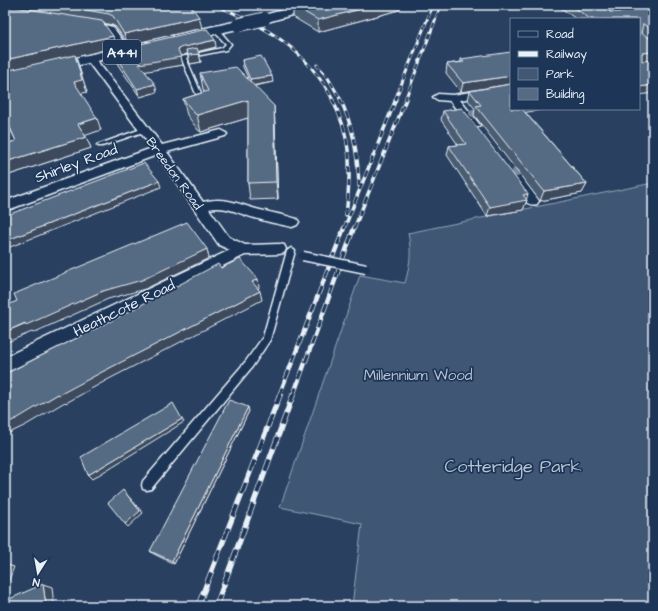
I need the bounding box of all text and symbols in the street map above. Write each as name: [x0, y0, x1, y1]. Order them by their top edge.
legend: [510, 18, 640, 110]
text: Road: [546, 26, 574, 43]
road number: A441: [103, 40, 141, 64]
text: Railway: [546, 46, 587, 64]
text: Park: [546, 66, 574, 83]
text: Building: [546, 86, 584, 104]
street label: Breedon Road: [142, 133, 207, 214]
street label: Shirley Road: [32, 139, 121, 189]
street label: Heathcote Road: [70, 275, 179, 342]
park label: Millennium Wood: [364, 365, 473, 386]
park label: Cotteridge Park: [445, 454, 581, 480]
north arrow: [18, 553, 58, 593]
text: N: [31, 574, 41, 590]

